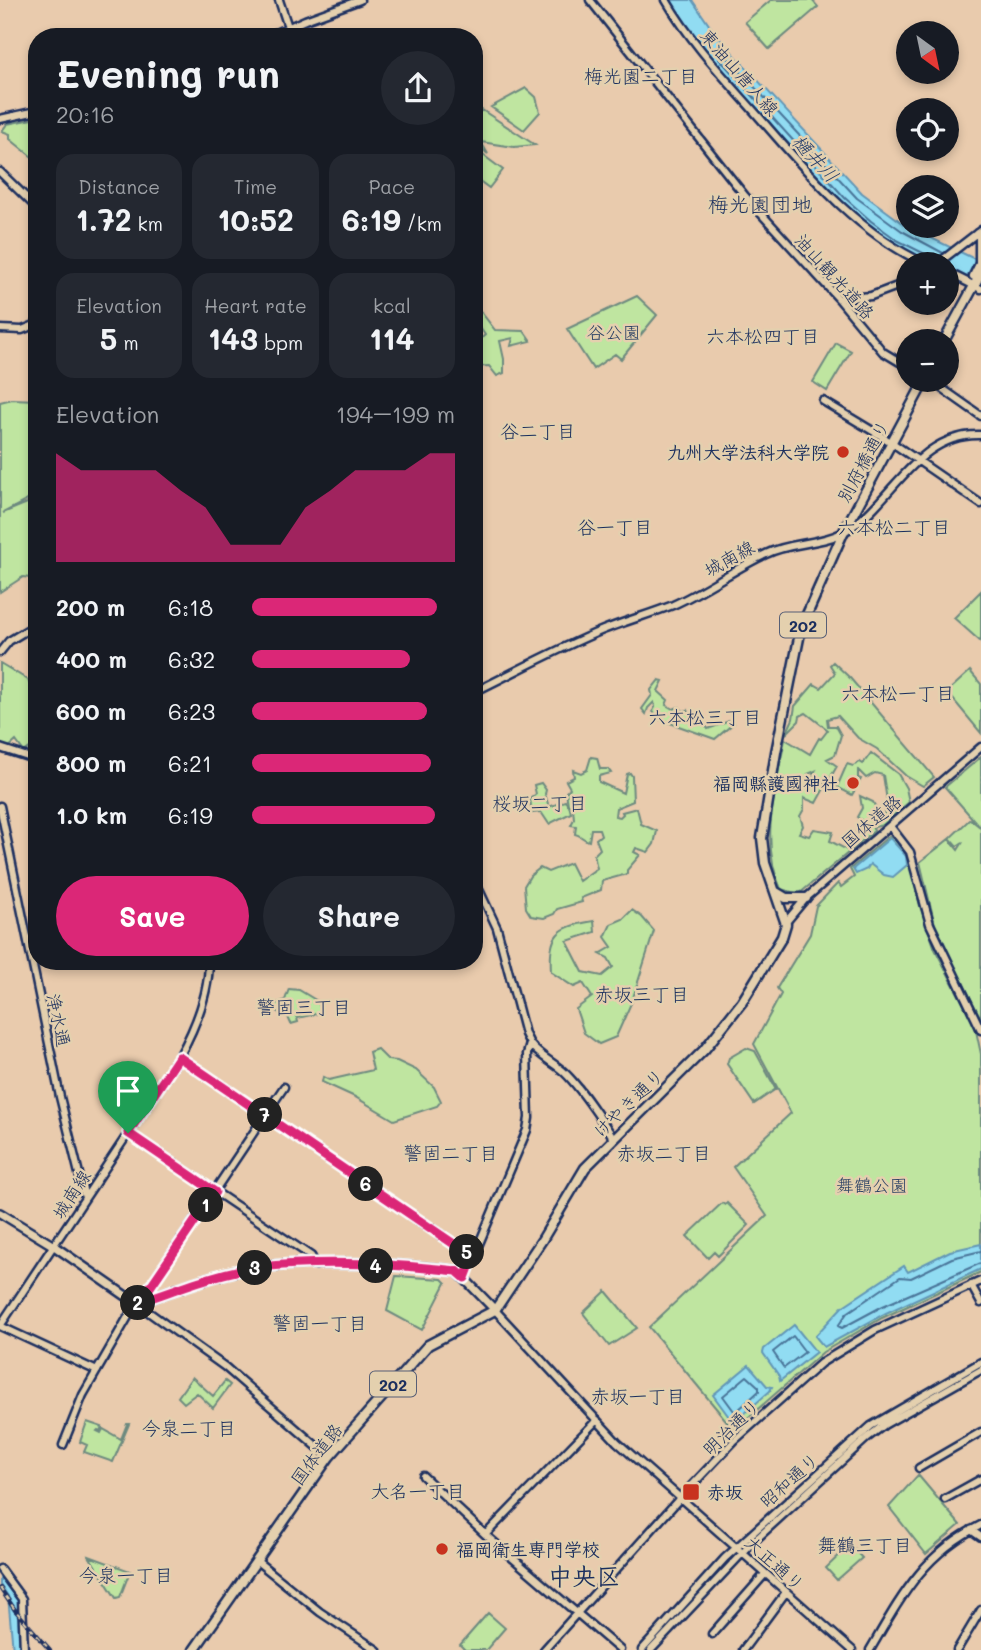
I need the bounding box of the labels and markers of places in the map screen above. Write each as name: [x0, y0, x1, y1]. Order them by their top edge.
place label: 九州大学法科大学院: [667, 440, 829, 464]
marker: 九州大学法科大学院: [835, 444, 851, 460]
place label: 福岡縣護國神社: [713, 771, 839, 795]
marker: 福岡縣護國神社: [845, 775, 861, 791]
pin: [98, 1061, 158, 1133]
pin: 7: [247, 1098, 282, 1132]
pin: 6: [348, 1166, 384, 1202]
pin: 1: [188, 1188, 224, 1222]
pin: 5: [449, 1234, 484, 1270]
pin: 4: [358, 1248, 394, 1284]
pin: 3: [238, 1250, 272, 1286]
pin: 2: [120, 1286, 156, 1320]
place label: 赤坂: [707, 1480, 743, 1504]
marker: 赤坂: [681, 1482, 701, 1502]
place label: 福岡衛生専門学校: [456, 1537, 600, 1561]
marker: 福岡衛生専門学校: [434, 1541, 450, 1557]

